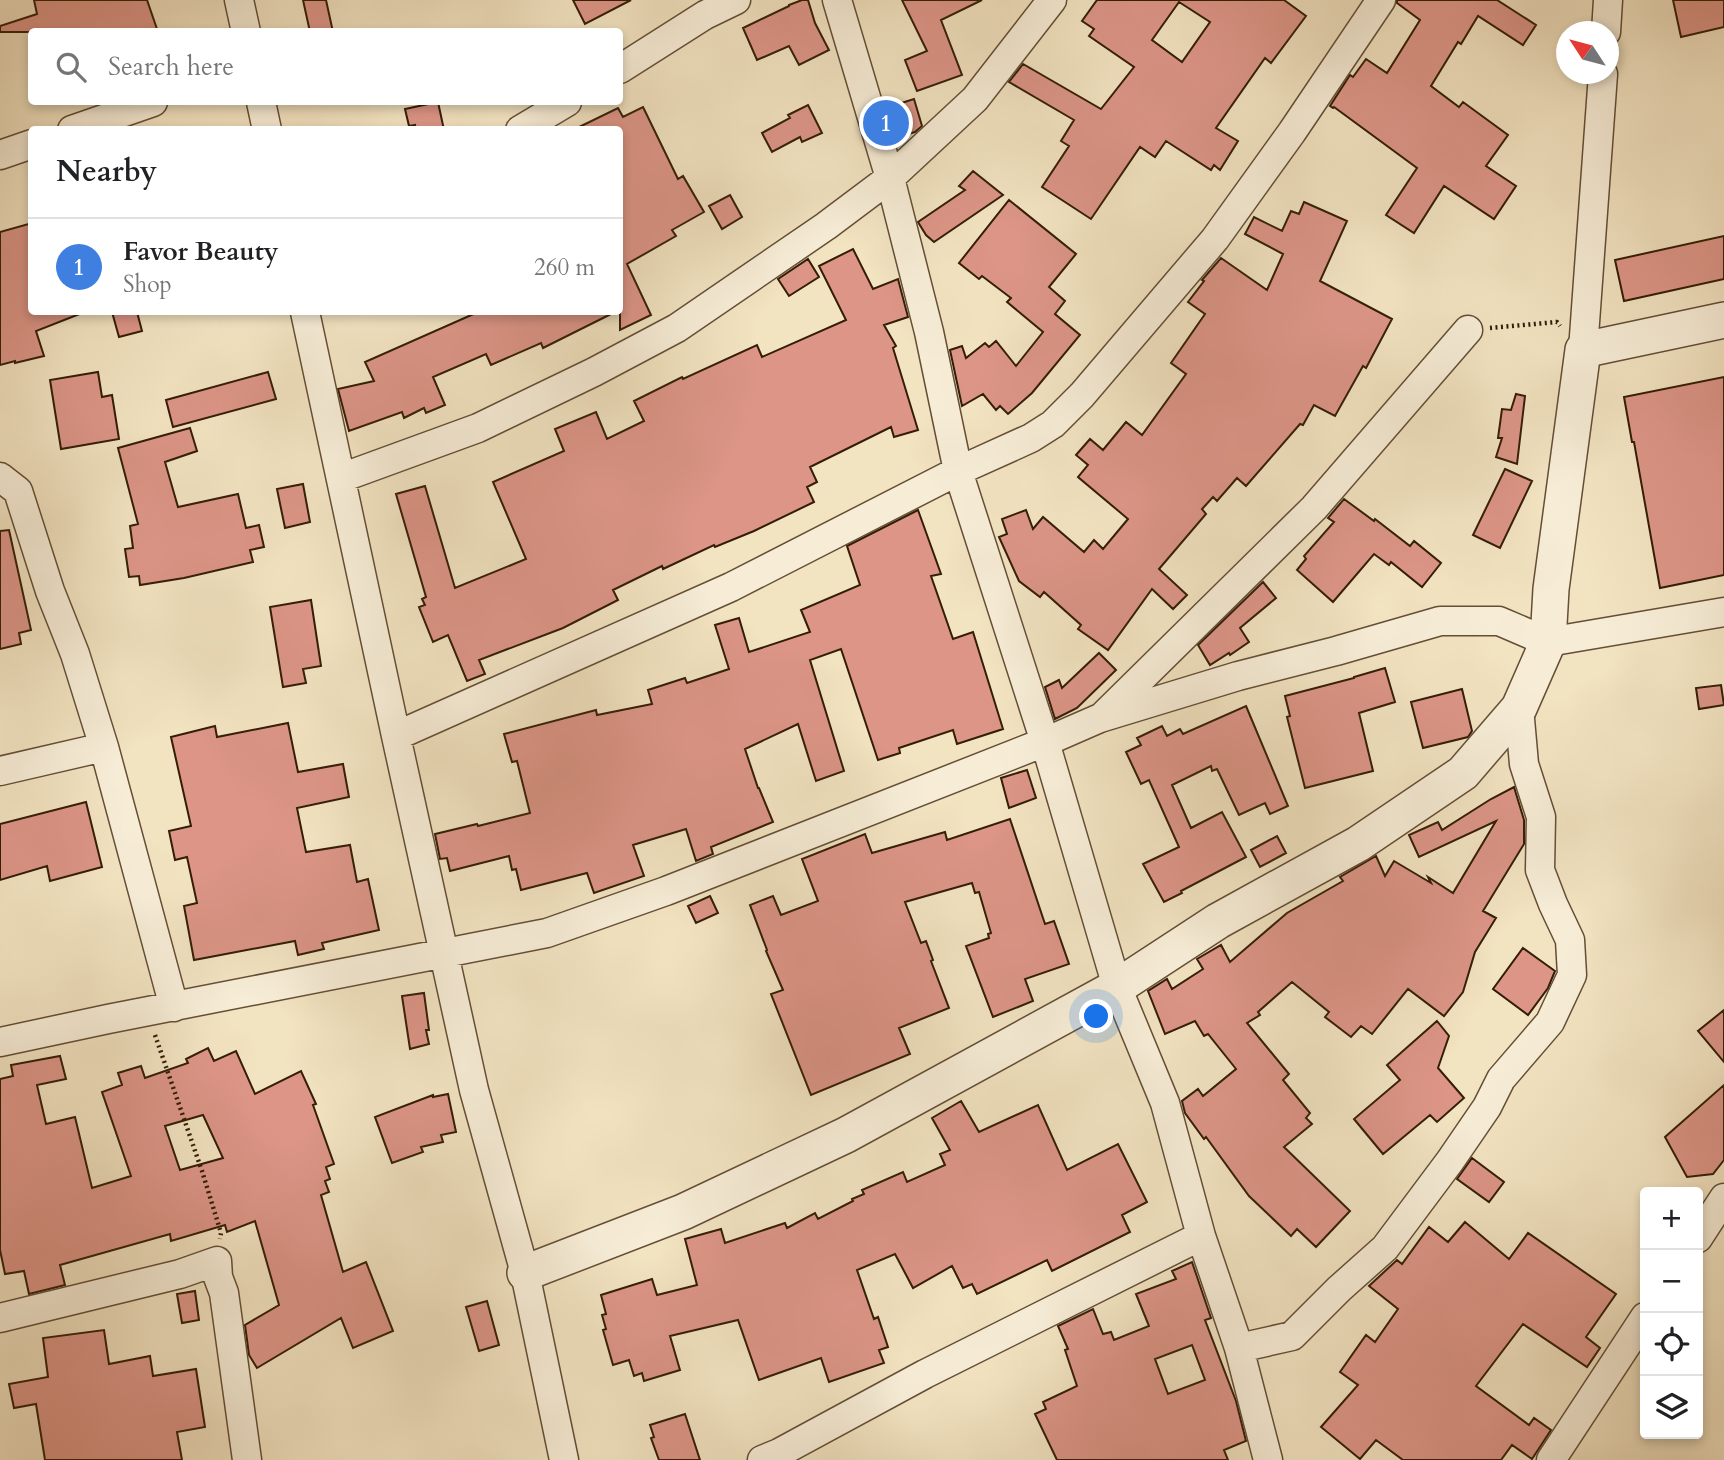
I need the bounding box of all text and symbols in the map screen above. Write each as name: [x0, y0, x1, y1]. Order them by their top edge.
north arrow: [1556, 21, 1619, 84]
search box: [28, 28, 623, 105]
icon: search: [52, 48, 90, 86]
text: Search here: [108, 49, 234, 84]
pin: 1: [863, 97, 909, 149]
text: Nearby: [56, 151, 157, 192]
text: Favor Beauty: [123, 234, 279, 269]
text: 1: [73, 252, 85, 283]
text: 260 m: [534, 252, 595, 283]
text: Shop: [123, 269, 172, 300]
your location: [1079, 999, 1113, 1033]
map controls: [1640, 1187, 1703, 1439]
button: +: [1640, 1187, 1703, 1250]
button: −: [1640, 1250, 1703, 1313]
button: locate: [1640, 1313, 1703, 1376]
button: layers: [1640, 1376, 1703, 1439]

